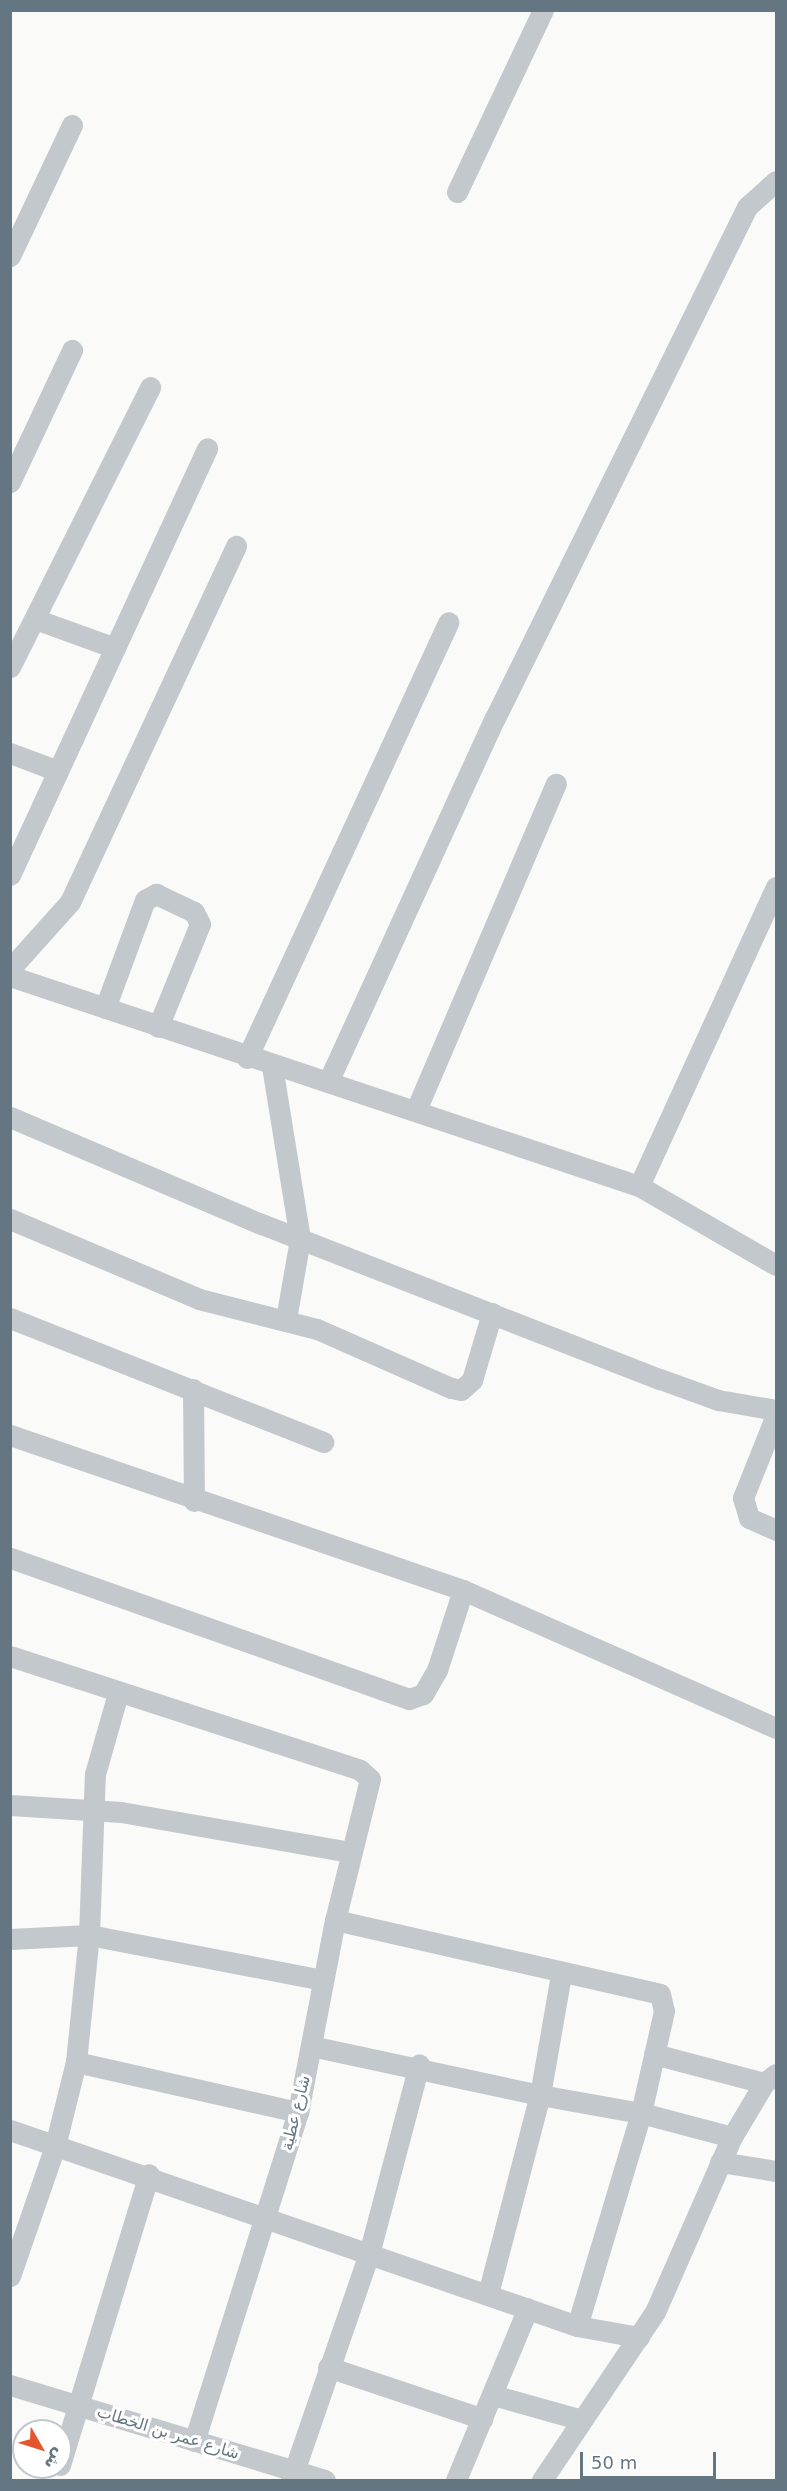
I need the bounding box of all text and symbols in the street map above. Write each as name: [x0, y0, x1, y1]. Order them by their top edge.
street label: شارع عطية: [277, 2073, 315, 2153]
street label: شارع عمر بن الخطاب: [95, 2402, 241, 2464]
north arrow: [12, 2419, 72, 2479]
scale bar: [583, 2440, 720, 2478]
text: ش: [40, 2445, 69, 2474]
text: 50 m: [591, 2452, 637, 2473]

